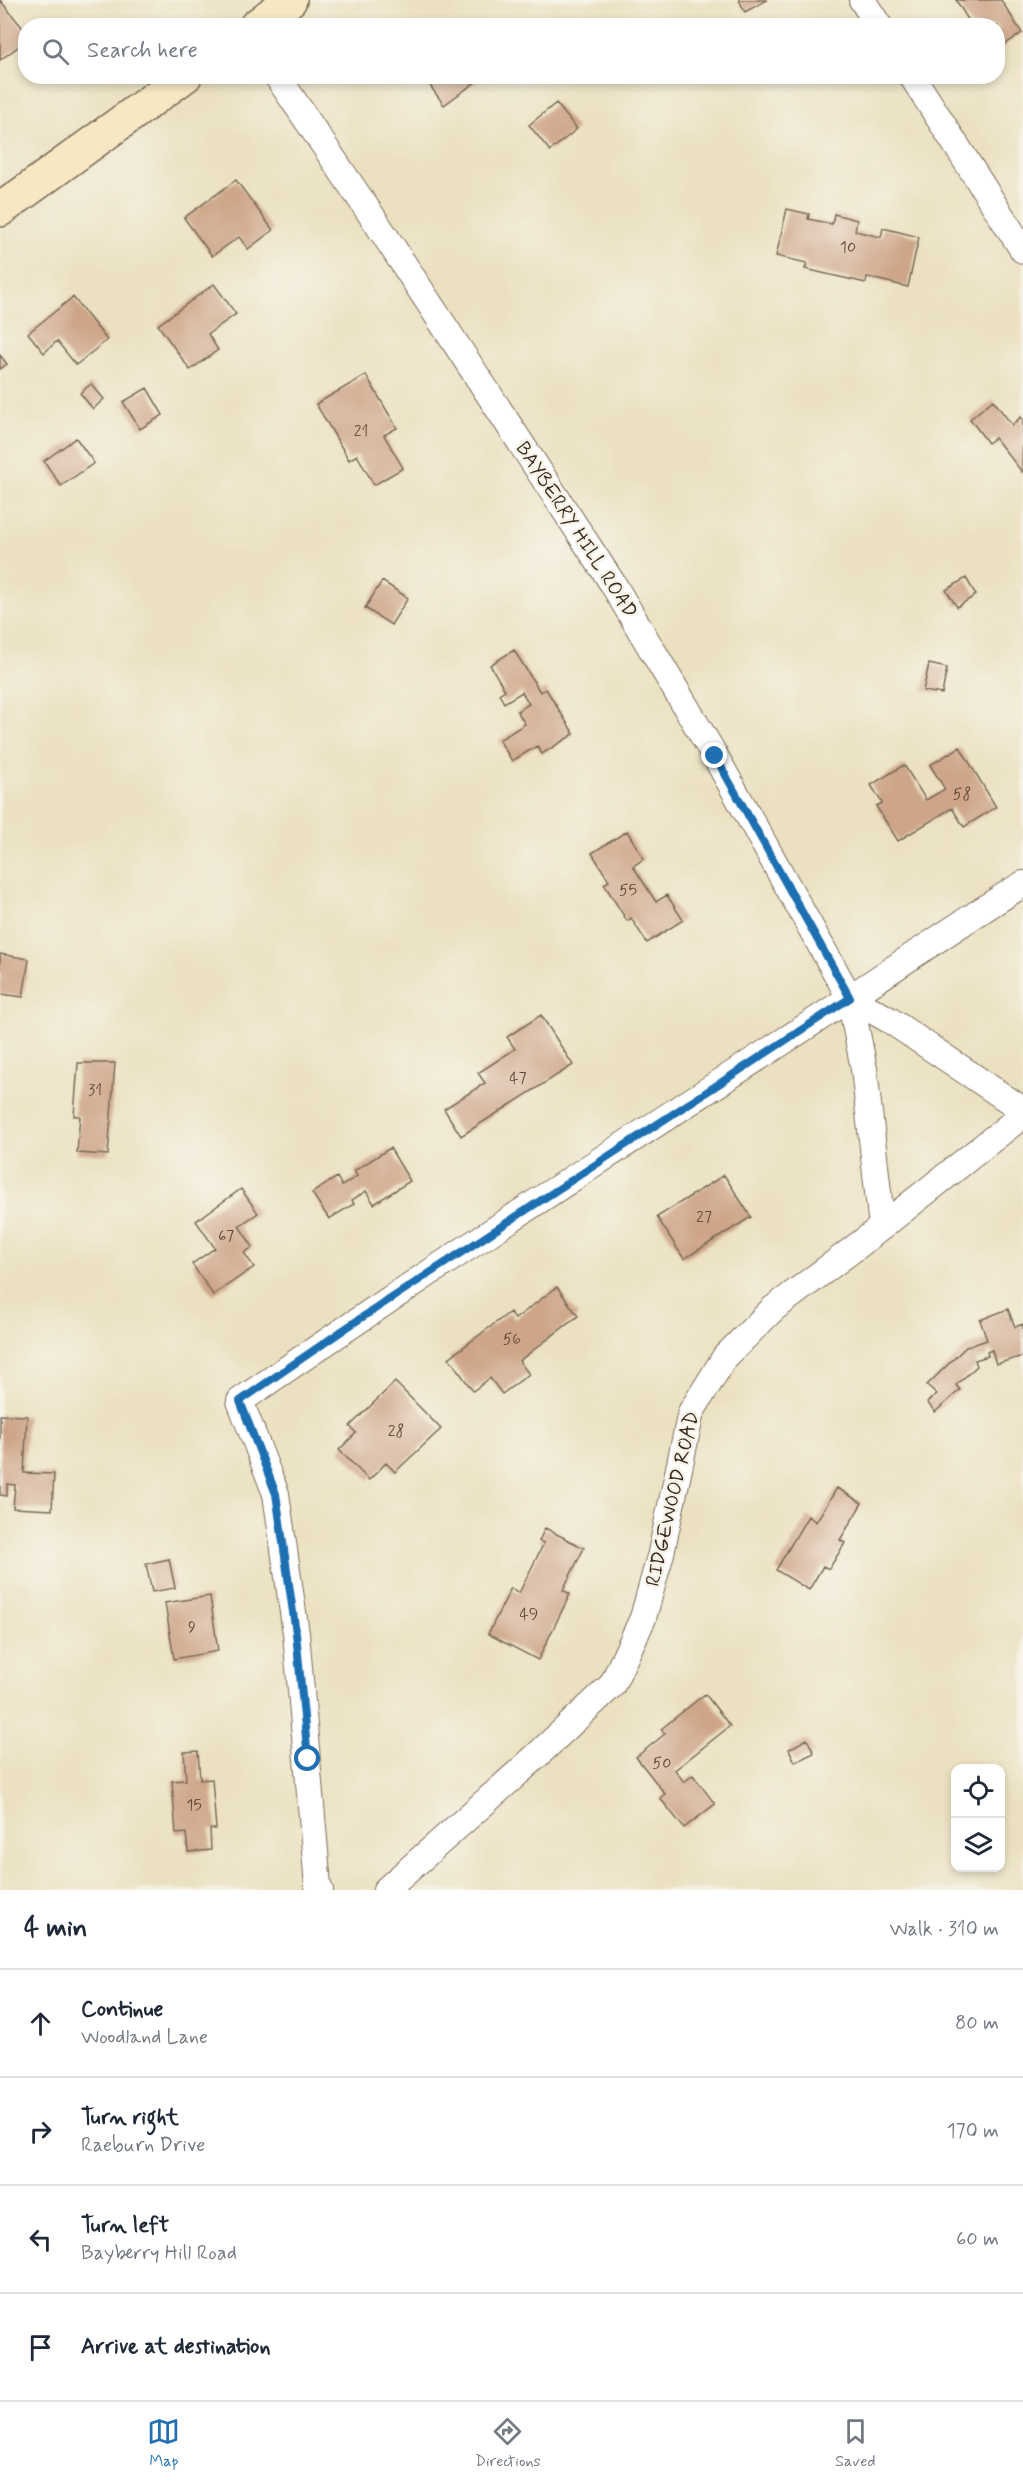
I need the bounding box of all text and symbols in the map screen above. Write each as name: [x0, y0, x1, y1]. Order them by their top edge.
search box: [18, 18, 1005, 84]
icon: search: [39, 35, 72, 68]
text: Search here: [87, 37, 198, 65]
house number: 10: [840, 237, 856, 258]
house number: 21: [354, 421, 368, 442]
street label: BAYBERRY HILL ROAD: [509, 437, 643, 623]
route end: [701, 742, 727, 768]
house number: 58: [953, 784, 971, 805]
house number: 55: [619, 880, 637, 901]
house number: 47: [509, 1068, 527, 1089]
house number: 31: [88, 1080, 102, 1101]
house number: 27: [696, 1207, 712, 1228]
house number: 67: [218, 1226, 234, 1247]
house number: 56: [503, 1329, 521, 1350]
street label: RIDGEWOOD ROAD: [640, 1409, 706, 1589]
house number: 28: [388, 1421, 404, 1442]
house number: 49: [520, 1604, 538, 1625]
house number: 9: [188, 1617, 196, 1638]
route start: [294, 1745, 320, 1771]
house number: 50: [653, 1753, 671, 1774]
map controls: [951, 1764, 1005, 1872]
button: locate: [951, 1764, 1005, 1818]
house number: 15: [186, 1795, 202, 1816]
button: layers: [951, 1818, 1005, 1872]
text: 4 min: [24, 1912, 87, 1946]
text: Walk · 310 m: [889, 1916, 999, 1943]
text: Continue: [81, 1996, 163, 2024]
icon: ahead: [24, 2007, 57, 2040]
text: 80 m: [955, 2010, 999, 2037]
text: Woodland Lane: [81, 2024, 208, 2051]
text: Turn right: [81, 2104, 179, 2132]
icon: right: [24, 2115, 57, 2148]
text: 170 m: [947, 2118, 999, 2145]
text: Raeburn Drive: [81, 2132, 205, 2159]
text: Turn left: [81, 2212, 169, 2240]
icon: left: [24, 2223, 57, 2256]
text: 60 m: [956, 2226, 999, 2253]
text: Bayberry Hill Road: [81, 2240, 237, 2267]
icon: arrive: [24, 2331, 57, 2364]
text: Arrive at destination: [81, 2333, 271, 2361]
tab: Map: [147, 2415, 180, 2472]
tab: Directions: [475, 2415, 541, 2472]
tab: Saved: [835, 2415, 876, 2472]

